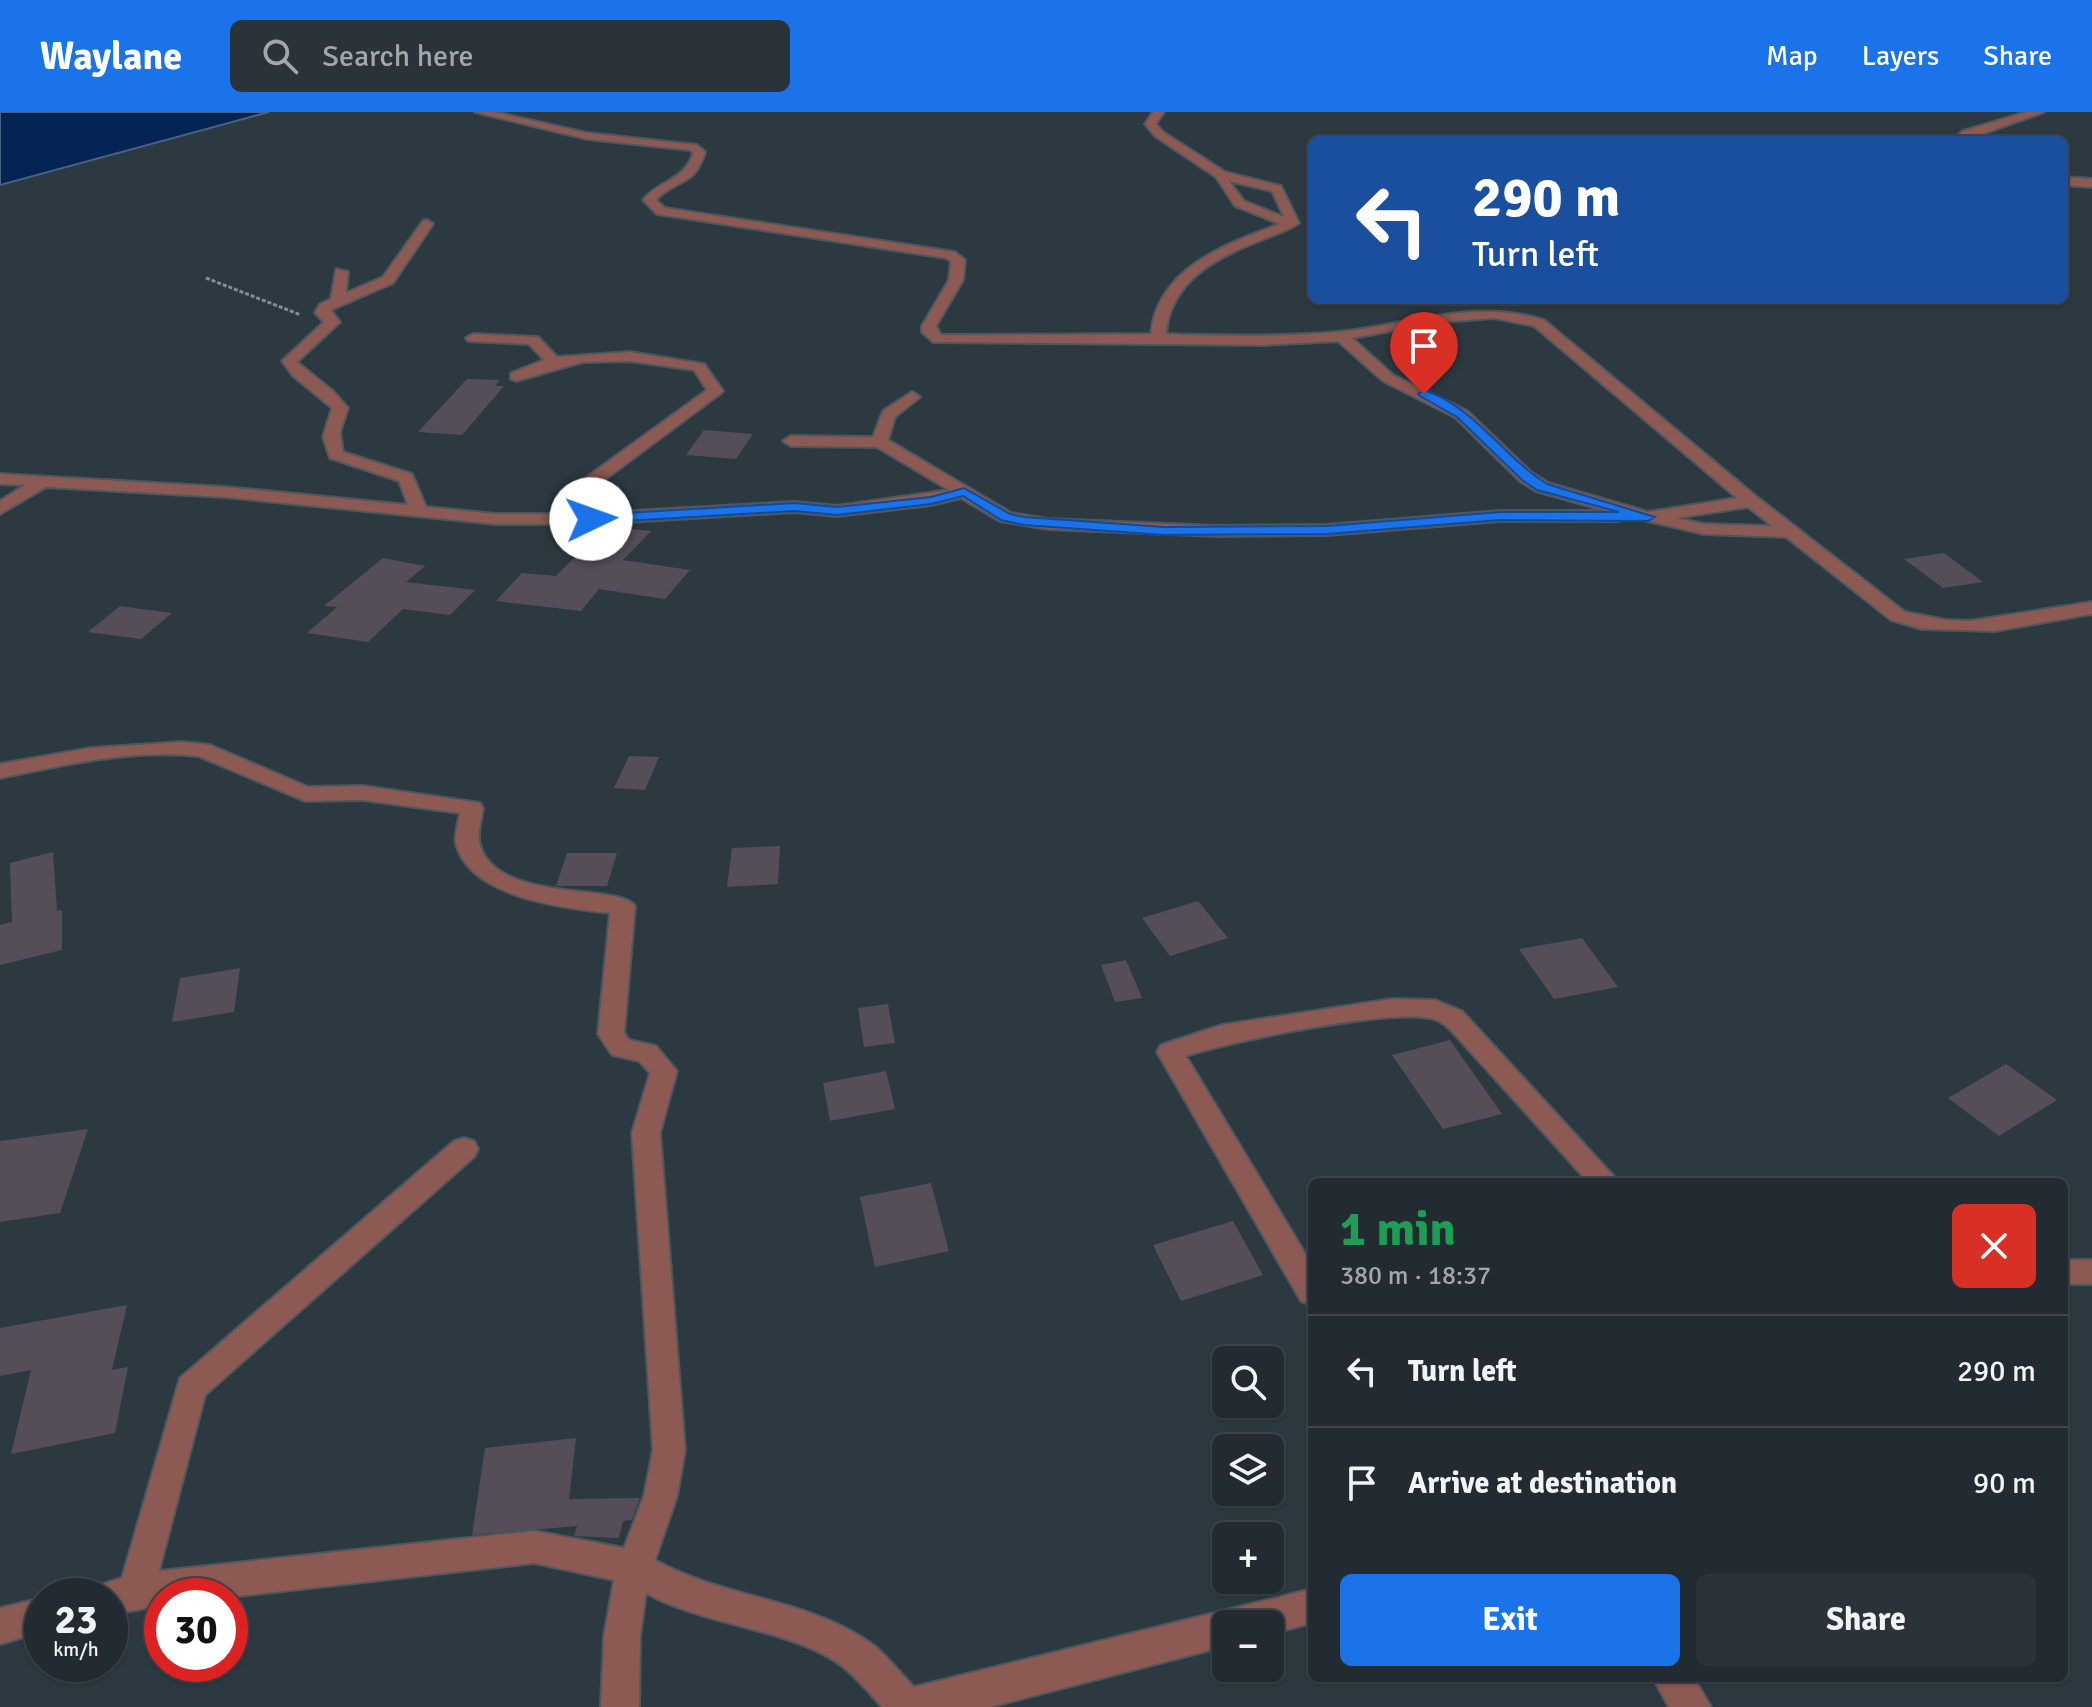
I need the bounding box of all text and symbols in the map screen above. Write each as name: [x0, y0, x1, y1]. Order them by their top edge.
search box: [230, 20, 790, 92]
text: Waylane: [40, 33, 182, 80]
icon: search: [258, 34, 302, 78]
text: Search here: [322, 38, 474, 75]
text: Map: [1766, 39, 1818, 73]
text: Layers: [1862, 39, 1939, 73]
text: Share: [1983, 39, 2052, 73]
text: 290 m: [1472, 163, 1620, 232]
icon: left: [1340, 168, 1444, 272]
text: Turn left: [1472, 232, 1599, 277]
pin: [1390, 312, 1458, 394]
icon: arrive: [1402, 324, 1446, 368]
position arrow: [549, 477, 633, 561]
text: 1 min: [1340, 1200, 1456, 1259]
button: close: [1952, 1204, 2036, 1288]
text: 380 m · 18:37: [1340, 1260, 1491, 1292]
map controls: [1212, 1346, 1284, 1682]
button: search: [1212, 1346, 1284, 1418]
icon: left: [1340, 1349, 1384, 1393]
text: Turn left: [1408, 1353, 1517, 1390]
text: 290 m: [1957, 1353, 2036, 1390]
button: layers: [1212, 1434, 1284, 1506]
icon: arrive: [1340, 1461, 1384, 1505]
text: Arrive at destination: [1408, 1465, 1677, 1502]
text: 90 m: [1973, 1465, 2036, 1502]
button: +: [1212, 1522, 1284, 1594]
button: Exit: [1340, 1574, 1680, 1666]
button: Share: [1696, 1574, 2036, 1666]
speed limit sign: 30: [144, 1578, 248, 1682]
text: 23: [54, 1595, 98, 1645]
button: −: [1212, 1610, 1284, 1682]
text: km/h: [53, 1637, 99, 1662]

